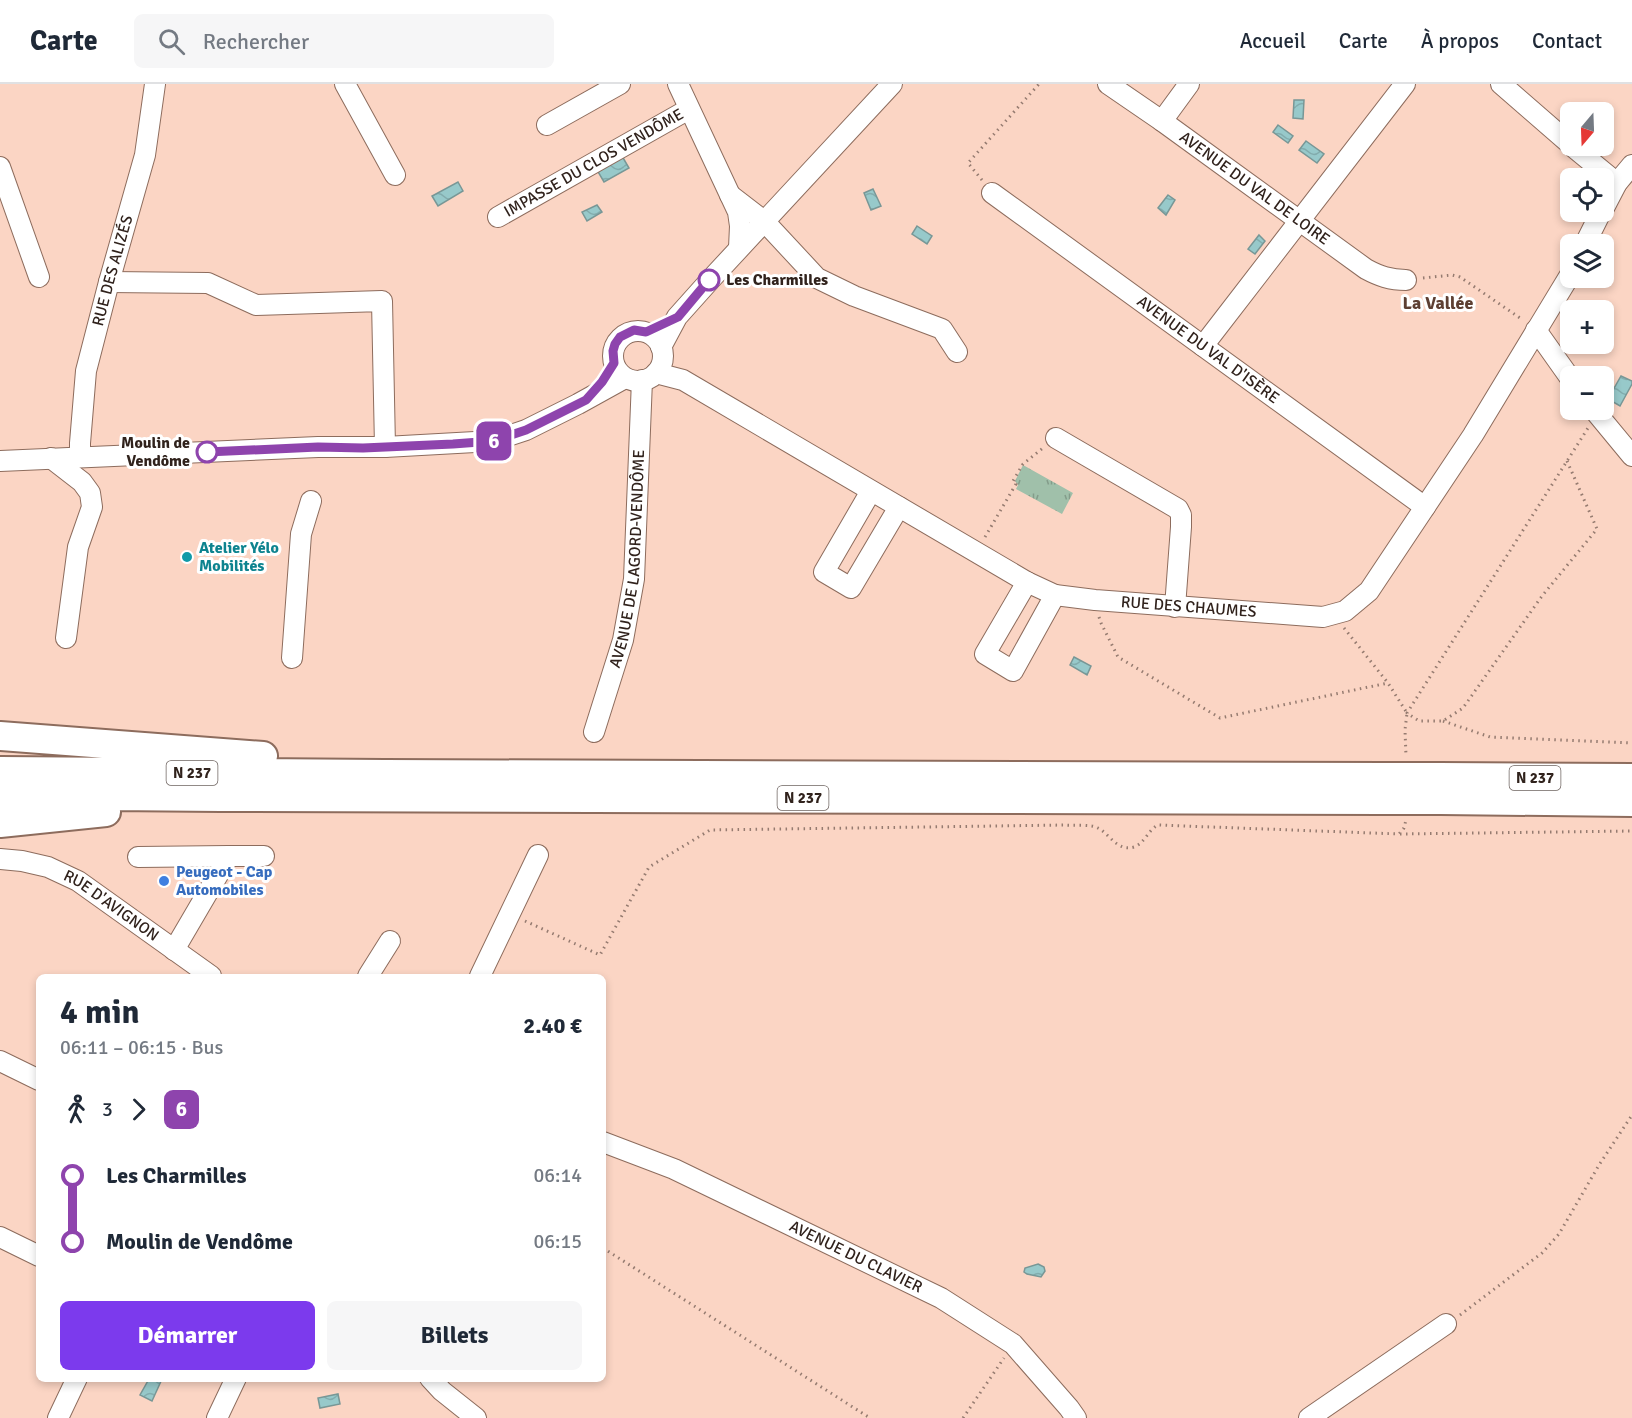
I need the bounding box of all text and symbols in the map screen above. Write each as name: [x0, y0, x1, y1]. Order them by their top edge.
search box: [134, 14, 554, 68]
text: Carte: [30, 24, 98, 58]
icon: search: [155, 25, 188, 58]
text: Rechercher: [203, 28, 309, 55]
text: Accueil: [1240, 28, 1306, 54]
text: Carte: [1339, 28, 1388, 54]
text: À propos: [1421, 28, 1499, 54]
text: Contact: [1532, 28, 1602, 54]
north arrow: [1560, 102, 1614, 156]
map controls: [1560, 102, 1614, 420]
street label: IMPASSE DU CLOS VENDÔME: [500, 104, 687, 222]
street label: AVENUE DU VAL DE LOIRE: [1176, 127, 1334, 249]
button: locate: [1560, 168, 1614, 222]
street label: RUE DES ALIZÉS: [88, 213, 137, 328]
button: layers: [1560, 234, 1614, 288]
marker: Les Charmilles: [698, 269, 720, 291]
place label: Les Charmilles: [726, 270, 828, 290]
street label: AVENUE DU VAL D'ISÈRE: [1133, 291, 1283, 408]
district label: La Vallée: [1403, 292, 1474, 314]
button: +: [1560, 300, 1614, 354]
button: −: [1560, 366, 1614, 420]
line badge: 6: [474, 422, 514, 460]
text: 6: [488, 428, 500, 454]
place label: Moulin de Vendôme: [121, 433, 190, 471]
marker: Moulin de Vendôme: [196, 441, 218, 463]
street label: AVENUE DE LAGORD-VENDÔME: [605, 449, 649, 670]
place label: Atelier Yélo Mobilités: [199, 538, 279, 576]
marker: Atelier Yélo Mobilités: [180, 550, 194, 564]
street label: RUE DES CHAUMES: [1120, 592, 1257, 622]
road number: N 237: [166, 761, 218, 785]
road number: N 237: [1510, 766, 1561, 790]
road number: N 237: [778, 786, 828, 810]
place label: Peugeot - Cap Automobiles: [176, 862, 273, 900]
street label: RUE D'AVIGNON: [60, 866, 163, 946]
marker: Peugeot - Cap Automobiles: [157, 874, 171, 888]
text: 4 min: [60, 992, 140, 1033]
text: 2.40 €: [523, 1012, 582, 1039]
text: 06:11 – 06:15 · Bus: [60, 1035, 223, 1060]
icon: walk: [60, 1093, 93, 1126]
icon: forward: [122, 1093, 155, 1126]
text: 6: [176, 1096, 187, 1122]
text: 3: [102, 1097, 113, 1122]
text: Les Charmilles: [106, 1162, 247, 1189]
text: 06:14: [533, 1163, 582, 1188]
street label: AVENUE DU CLAVIER: [786, 1216, 926, 1298]
text: Moulin de Vendôme: [106, 1228, 293, 1255]
text: 06:15: [533, 1229, 582, 1254]
button: Démarrer: [60, 1301, 315, 1370]
button: Billets: [327, 1301, 582, 1370]

